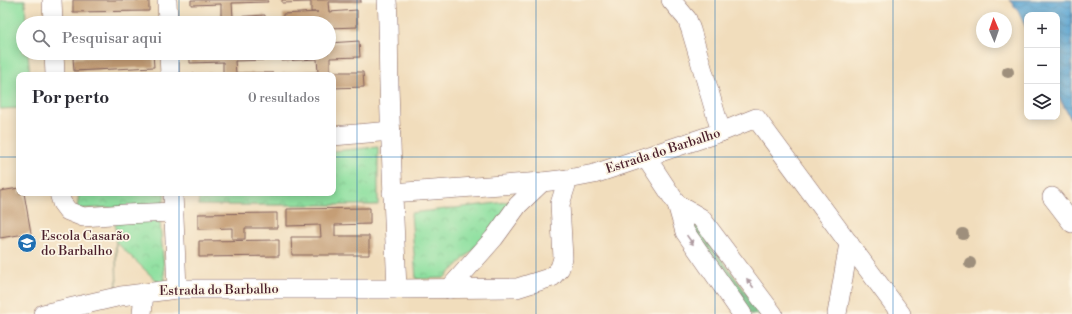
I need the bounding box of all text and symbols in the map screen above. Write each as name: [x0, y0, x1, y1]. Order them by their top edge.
north arrow: [976, 12, 1012, 48]
map controls: [1024, 12, 1060, 120]
button: +: [1024, 12, 1060, 48]
search box: [16, 16, 336, 60]
icon: search: [30, 27, 52, 49]
text: Pesquisar aqui: [62, 29, 162, 48]
button: −: [1024, 48, 1060, 84]
button: layers: [1024, 84, 1060, 120]
text: Por perto: [32, 87, 109, 109]
text: 0 resultados: [248, 90, 320, 106]
street label: Estrada do Barbalho: [604, 125, 722, 177]
place label: Escola Casarão do Barbalho: [41, 228, 130, 259]
school or university icon: Escola Casarão do Barbalho: [16, 232, 38, 254]
one-way arrow: [686, 235, 694, 245]
one-way arrow: [746, 278, 754, 288]
street label: Estrada do Barbalho: [159, 281, 279, 299]

